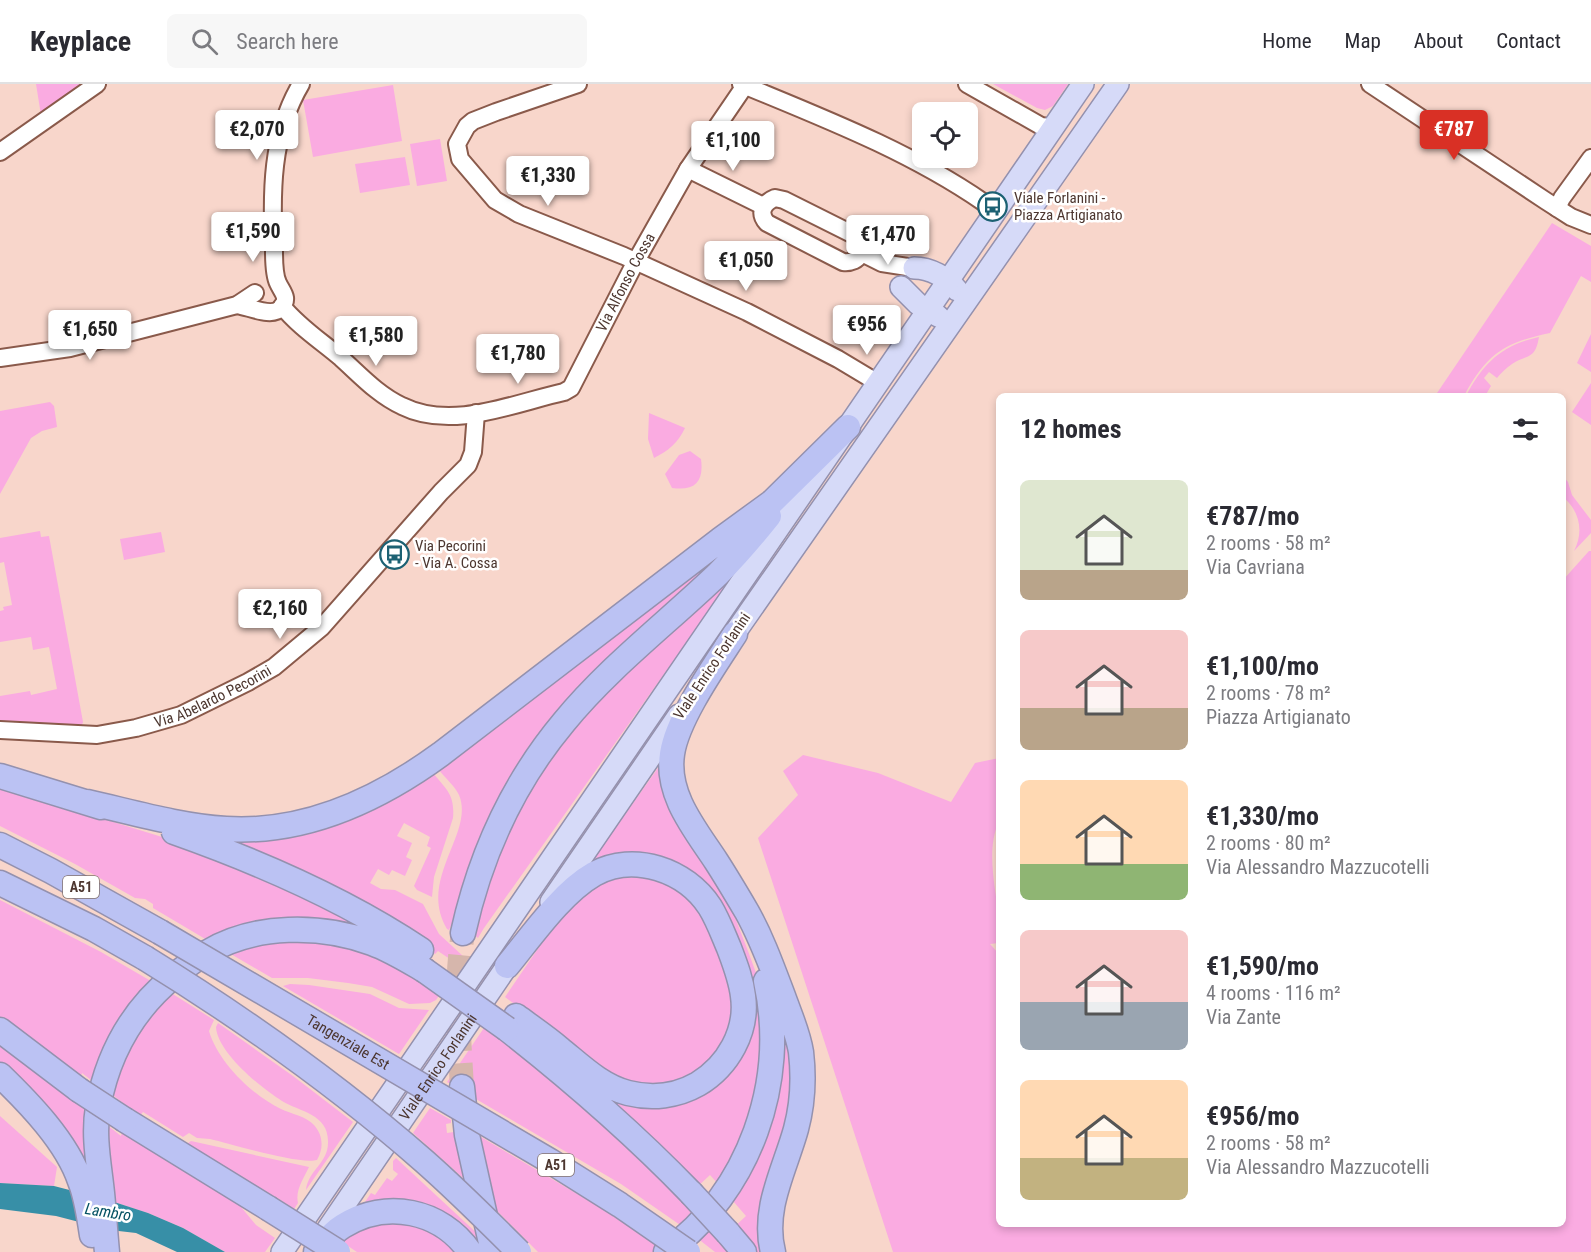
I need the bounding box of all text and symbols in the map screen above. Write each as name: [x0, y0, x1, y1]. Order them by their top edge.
search box: [167, 14, 587, 68]
text: Keyplace: [30, 25, 131, 58]
icon: search: [188, 25, 221, 58]
text: Search here: [236, 29, 339, 54]
text: Home: [1262, 29, 1312, 53]
text: Map: [1345, 29, 1381, 53]
text: About: [1414, 29, 1463, 53]
text: Contact: [1496, 29, 1561, 53]
map controls: [912, 102, 978, 168]
button: locate: [912, 102, 978, 168]
pin: €2,070: [208, 110, 306, 161]
pin: €787: [1418, 110, 1490, 161]
text: €2,070: [229, 117, 285, 141]
text: €787: [1434, 117, 1474, 141]
pin: €1,100: [684, 121, 782, 172]
text: €1,100: [705, 128, 761, 152]
pin: €1,330: [499, 156, 597, 207]
text: €1,330: [520, 163, 576, 187]
place label: Viale Forlanini - Piazza Artigianato: [1014, 189, 1123, 224]
bus stop icon: Viale Forlanini - Piazza Artigianato: [977, 191, 1009, 223]
pin: €1,590: [204, 212, 302, 263]
pin: €1,470: [839, 215, 937, 266]
text: €1,590: [225, 219, 281, 243]
text: €1,470: [860, 222, 916, 246]
street label: Via Alfonso Cossa: [592, 230, 659, 335]
pin: €1,050: [697, 241, 795, 292]
text: €1,050: [718, 248, 774, 272]
pin: €956: [831, 305, 903, 356]
pin: €1,650: [41, 310, 139, 361]
text: €956: [847, 312, 887, 336]
pin: €1,580: [327, 316, 425, 367]
text: €1,650: [62, 317, 118, 341]
text: €1,580: [348, 323, 404, 347]
pin: €1,780: [469, 334, 567, 385]
text: €1,780: [490, 341, 546, 365]
icon: filters: [1509, 413, 1542, 446]
text: 12 homes: [1020, 414, 1122, 444]
text: €787/mo: [1206, 501, 1299, 531]
icon: home: [1068, 504, 1140, 576]
text: 2 rooms · 58 m²: [1206, 531, 1331, 555]
place label: Via Pecorini - Via A. Cossa: [415, 537, 498, 572]
bus stop icon: Via Pecorini - Via A. Cossa: [378, 539, 410, 571]
text: Via Cavriana: [1206, 555, 1305, 579]
pin: €2,160: [231, 589, 329, 640]
text: €2,160: [252, 596, 308, 620]
street label: Viale Enrico Forlanini: [670, 609, 754, 723]
text: €1,100/mo: [1206, 651, 1319, 681]
icon: home: [1068, 654, 1140, 726]
street label: Via Abelardo Pecorini: [152, 661, 275, 731]
text: 2 rooms · 78 m²: [1206, 681, 1331, 705]
text: Piazza Artigianato: [1206, 705, 1351, 729]
text: €1,330/mo: [1206, 801, 1319, 831]
icon: home: [1068, 804, 1140, 876]
text: 2 rooms · 80 m²: [1206, 831, 1331, 855]
text: Via Alessandro Mazzucotelli: [1206, 855, 1430, 879]
road number: A51: [63, 876, 99, 898]
text: €1,590/mo: [1206, 951, 1319, 981]
icon: home: [1068, 954, 1140, 1026]
text: 4 rooms · 116 m²: [1206, 981, 1341, 1005]
text: Via Zante: [1206, 1005, 1281, 1029]
street label: Viale Enrico Forlanini: [396, 1010, 481, 1124]
street label: Tangenziale Est: [303, 1011, 393, 1074]
text: €956/mo: [1206, 1101, 1299, 1131]
icon: home: [1068, 1104, 1140, 1176]
text: 2 rooms · 58 m²: [1206, 1131, 1331, 1155]
road number: A51: [538, 1154, 574, 1176]
text: Via Alessandro Mazzucotelli: [1206, 1155, 1430, 1179]
water label: Lambro: [84, 1199, 133, 1225]

